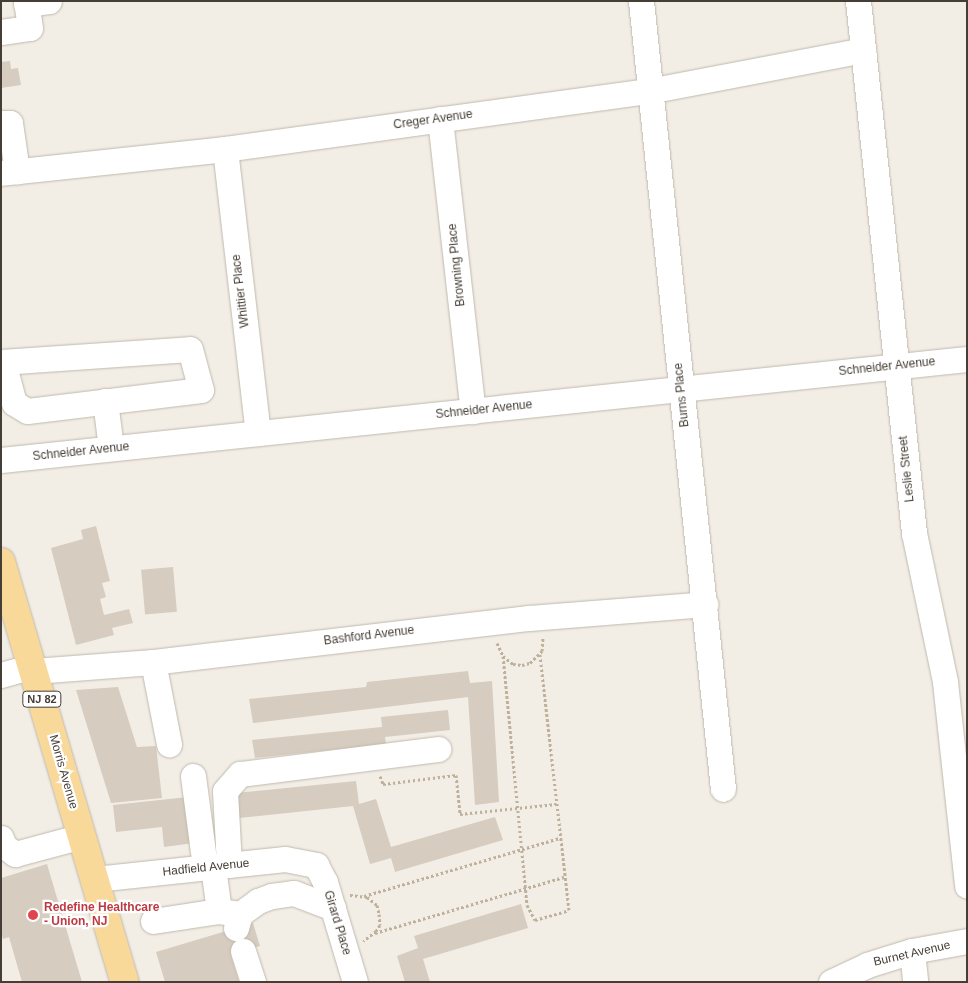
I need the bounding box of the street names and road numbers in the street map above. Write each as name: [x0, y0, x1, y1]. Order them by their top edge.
street label: Creger Avenue: [392, 107, 474, 133]
street label: Browning Place: [445, 223, 469, 307]
street label: Whittier Place: [229, 253, 253, 329]
street label: Schneider Avenue: [838, 355, 936, 379]
street label: Burns Place: [671, 362, 693, 428]
street label: Schneider Avenue: [435, 398, 533, 422]
street label: Leslie Street: [896, 435, 918, 503]
street label: Schneider Avenue: [32, 440, 130, 464]
street label: Bashford Avenue: [323, 623, 415, 649]
road number: NJ 82: [22, 691, 62, 708]
street label: Morris Avenue: [45, 733, 81, 811]
street label: Hadfield Avenue: [162, 856, 250, 880]
street label: Girard Place: [320, 889, 354, 957]
street label: Burnet Avenue: [872, 938, 952, 970]

